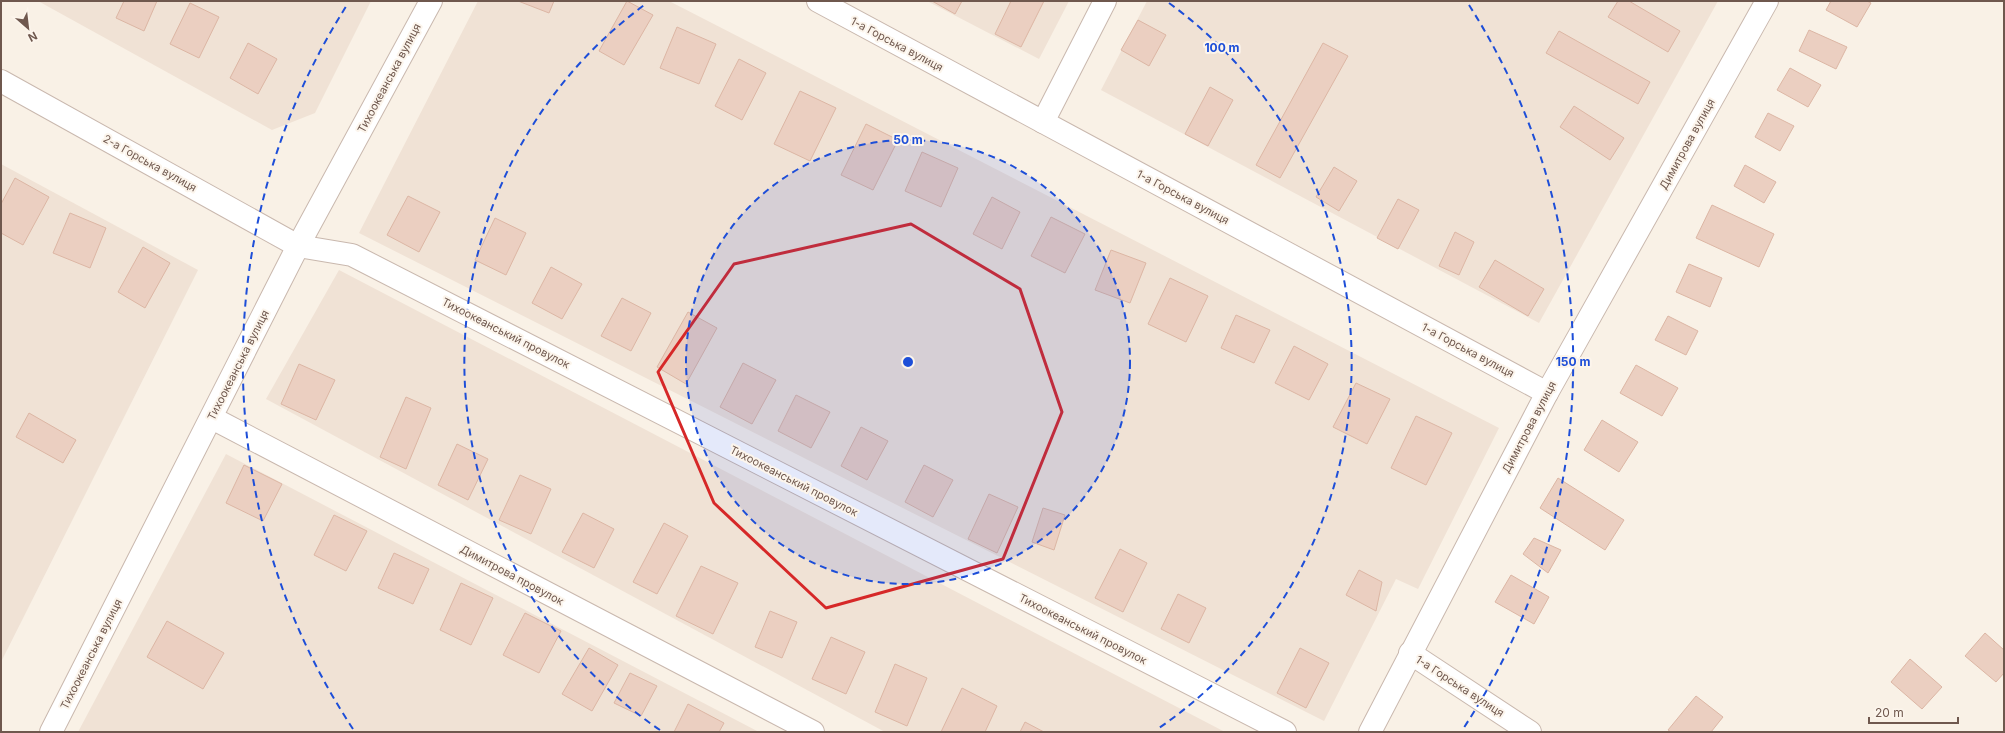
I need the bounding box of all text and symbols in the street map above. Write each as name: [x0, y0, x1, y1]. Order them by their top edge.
north arrow: [8, 8, 48, 48]
street label: 1-а Горська вулиця: [848, 14, 946, 74]
street label: Тихоокеанська вулиця: [354, 21, 424, 135]
text: N: [26, 29, 40, 45]
text: 100 m: [1204, 40, 1240, 55]
street label: Димитрова вулиця: [1656, 96, 1718, 192]
street label: 2-а Горська вулиця: [101, 131, 199, 195]
text: 50 m: [893, 132, 923, 147]
street label: 1-а Горська вулиця: [1134, 167, 1232, 227]
street label: Тихоокеанський провулок: [440, 295, 572, 371]
street label: Тихоокеанська вулиця: [204, 308, 272, 422]
street label: 1-а Горська вулиця: [1419, 320, 1517, 380]
text: 150 m: [1556, 354, 1590, 369]
centre of rings: [901, 355, 915, 369]
street label: Димитрова вулиця: [1499, 379, 1559, 475]
street label: Тихоокеанський провулок: [728, 443, 860, 519]
street label: Димитрова провулок: [458, 542, 566, 608]
street label: Тихоокеанський провулок: [1017, 591, 1149, 667]
street label: Тихоокеанська вулиця: [57, 597, 125, 711]
street label: 1-а Горська вулиця: [1413, 652, 1507, 720]
scale bar: [1869, 699, 1958, 725]
text: 20 m: [1875, 705, 1904, 720]

